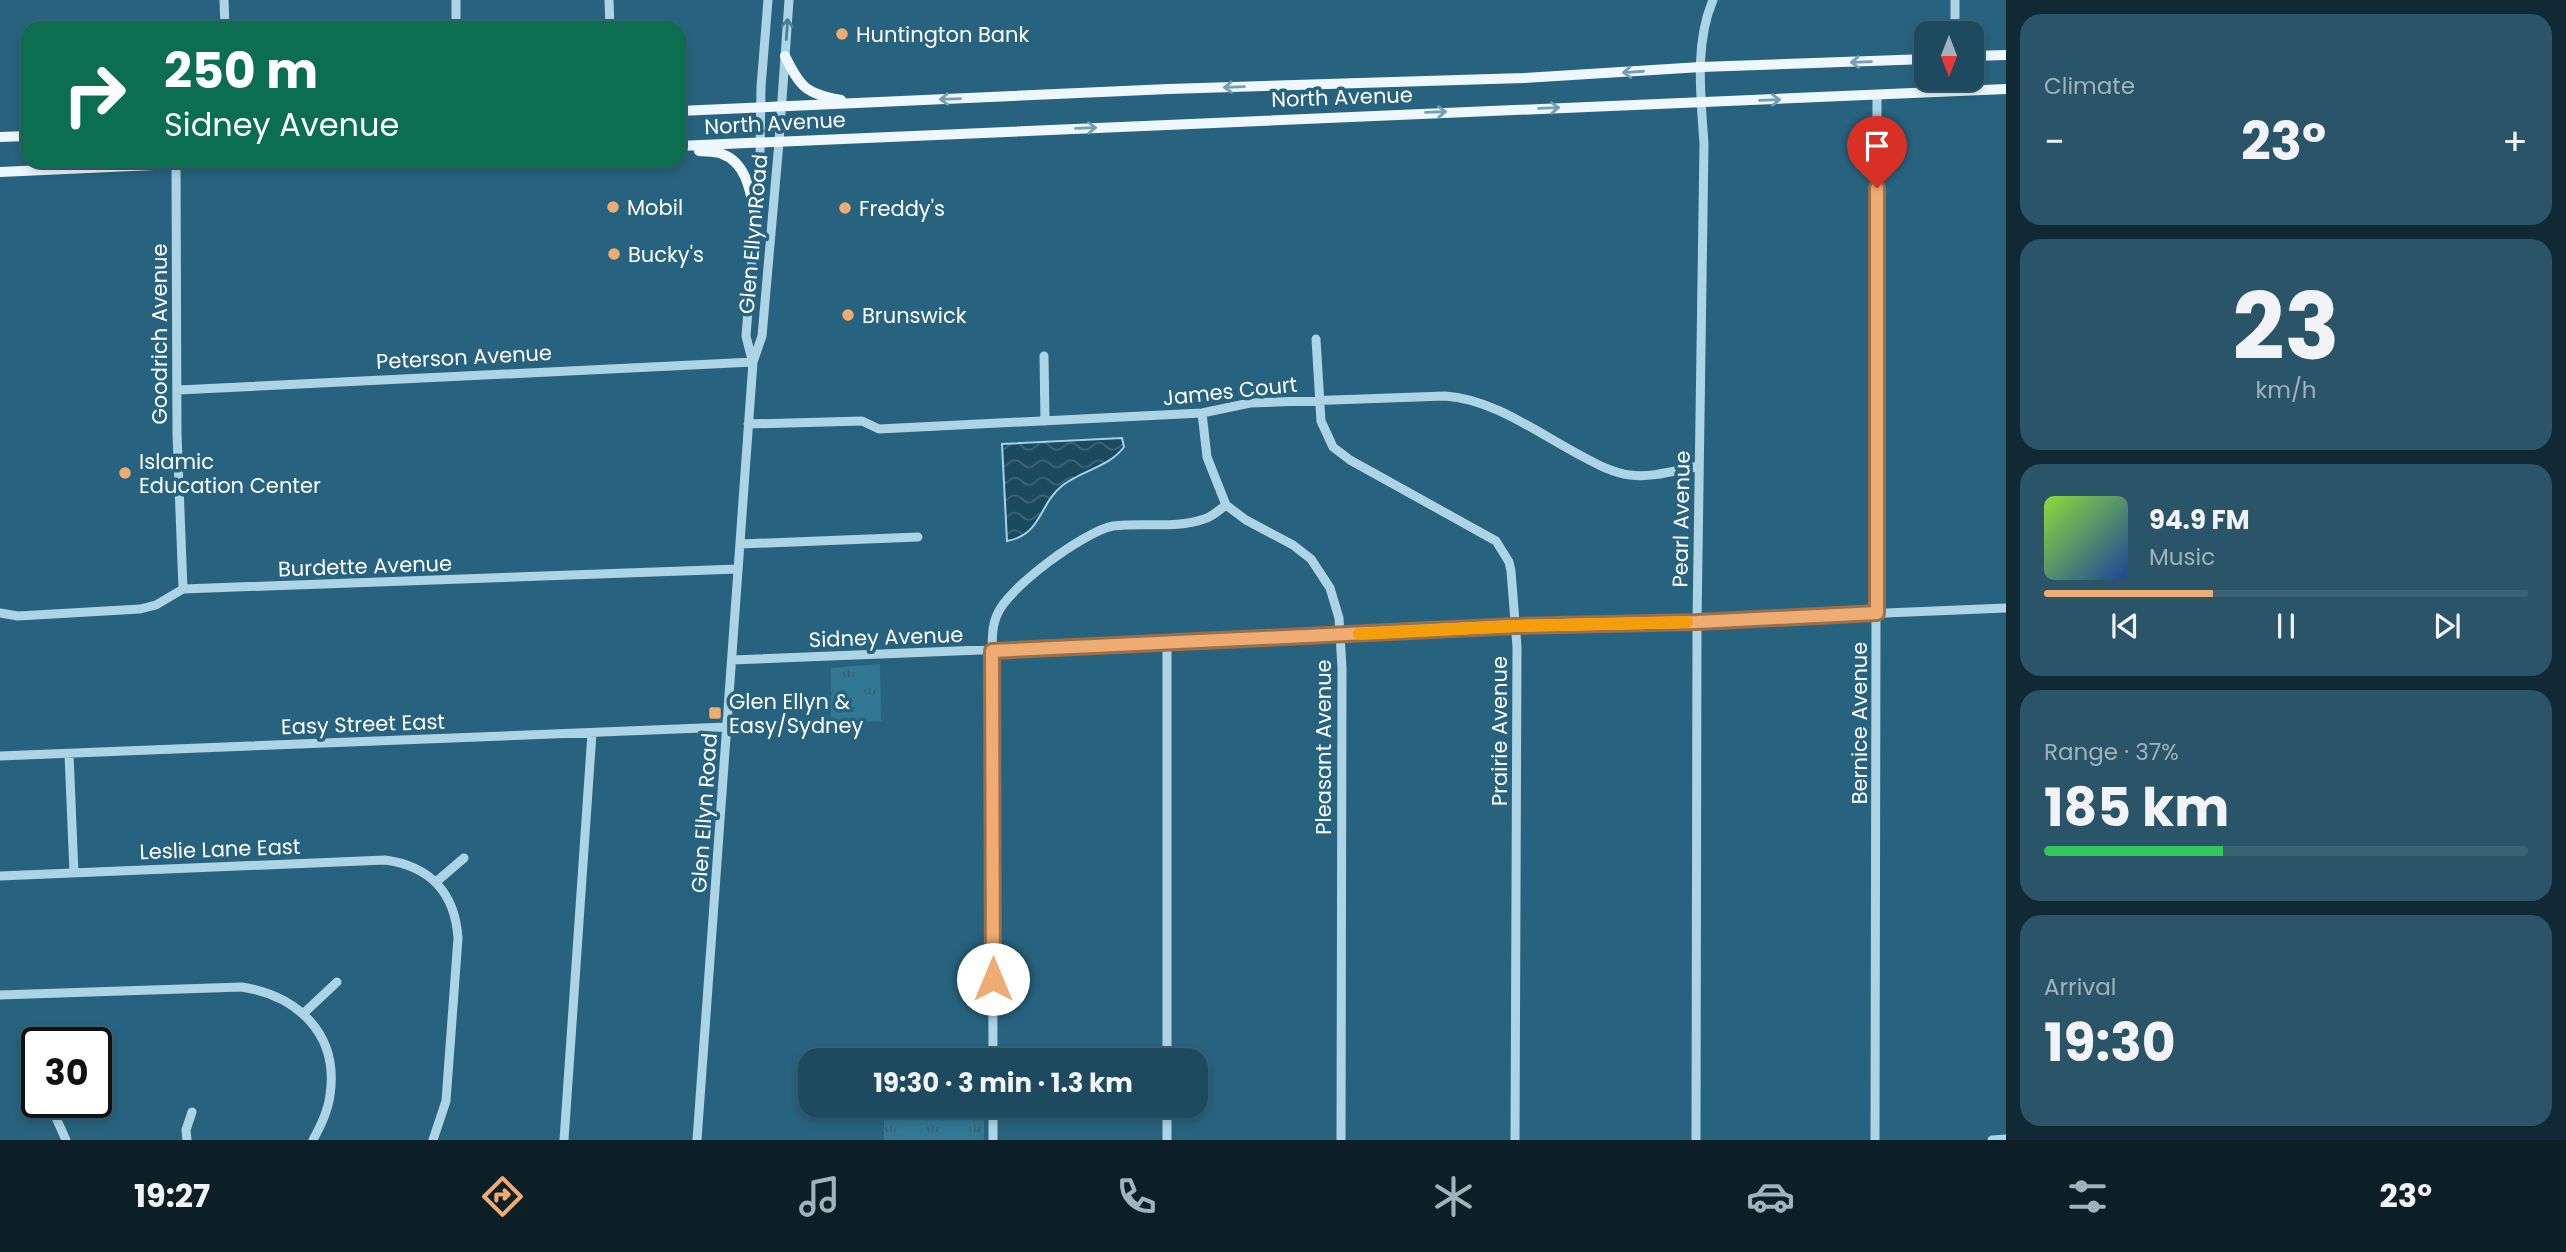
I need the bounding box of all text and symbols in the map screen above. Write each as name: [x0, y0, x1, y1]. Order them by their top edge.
one-way arrow: [781, 18, 794, 41]
place label: Huntington Bank: [856, 20, 1029, 49]
north arrow: [1914, 21, 1984, 91]
map controls: [1914, 21, 1984, 91]
marker: Huntington Bank: [834, 26, 850, 42]
text: 250 m: [164, 37, 318, 105]
icon: right: [49, 49, 140, 140]
one-way arrow: [1850, 55, 1873, 68]
one-way arrow: [1622, 65, 1645, 78]
text: Climate: [2044, 70, 2135, 102]
street label: North Avenue: [1271, 80, 1413, 114]
one-way arrow: [1223, 81, 1246, 94]
one-way arrow: [939, 93, 962, 106]
one-way arrow: [1758, 93, 1781, 106]
one-way arrow: [1537, 101, 1560, 114]
text: Sidney Avenue: [164, 102, 399, 147]
street label: North Avenue: [704, 105, 846, 141]
text: 23°: [2241, 105, 2326, 178]
one-way arrow: [1424, 106, 1447, 119]
text: −: [2044, 115, 2065, 168]
text: +: [2502, 115, 2528, 168]
pin: [1847, 116, 1907, 188]
one-way arrow: [1074, 121, 1097, 134]
icon: arrive: [1858, 127, 1896, 165]
street label: Glen Ellyn Road: [732, 153, 774, 315]
place label: Mobil: [627, 193, 683, 222]
place label: Freddy's: [859, 194, 945, 223]
marker: Mobil: [605, 199, 621, 215]
marker: Freddy's: [837, 200, 853, 216]
place label: Bucky's: [628, 240, 704, 269]
street label: Goodrich Avenue: [145, 243, 174, 425]
marker: Bucky's: [606, 246, 622, 262]
text: 23: [2232, 263, 2340, 391]
place label: Brunswick: [862, 301, 967, 330]
marker: Brunswick: [840, 307, 856, 323]
street label: Peterson Avenue: [375, 338, 553, 376]
street label: James Court: [1161, 370, 1299, 412]
text: km/h: [2255, 374, 2317, 406]
place label: Islamic Education Center: [139, 447, 321, 500]
street label: Pearl Avenue: [1665, 450, 1697, 588]
marker: Islamic Education Center: [117, 465, 133, 481]
text: 94.9 FM: [2149, 502, 2250, 538]
text: Music: [2149, 541, 2215, 573]
street label: Burdette Avenue: [277, 548, 453, 584]
icon: previous: [2106, 607, 2144, 645]
icon: pause: [2267, 607, 2305, 645]
icon: next: [2428, 607, 2466, 645]
street label: Sidney Avenue: [808, 620, 964, 654]
street label: Bernice Avenue: [1845, 642, 1874, 804]
street label: Prairie Avenue: [1485, 656, 1514, 806]
street label: Pleasant Avenue: [1309, 659, 1338, 835]
place label: Glen Ellyn & Easy/Sydney: [729, 687, 864, 740]
marker: Glen Ellyn & Easy/Sydney: [707, 705, 723, 721]
street label: Easy Street East: [281, 707, 445, 741]
street label: Glen Ellyn Road: [684, 732, 724, 894]
text: Range · 37%: [2044, 736, 2179, 768]
text: 185 km: [2044, 771, 2229, 844]
street label: Leslie Lane East: [139, 832, 301, 866]
position arrow: [956, 942, 1030, 1016]
text: Arrival: [2044, 971, 2116, 1003]
text: 19:30: [2044, 1006, 2176, 1079]
speed limit sign: 30: [21, 1027, 112, 1118]
text: 19:30 · 3 min · 1.3 km: [873, 1065, 1133, 1101]
icon: directions: [478, 1172, 527, 1221]
icon: music: [795, 1172, 844, 1221]
icon: phone: [1112, 1172, 1161, 1221]
icon: climate: [1429, 1172, 1478, 1221]
icon: car: [1746, 1172, 1795, 1221]
icon: filters: [2063, 1172, 2112, 1221]
text: 19:27: [134, 1173, 210, 1218]
text: 23°: [2380, 1173, 2432, 1218]

